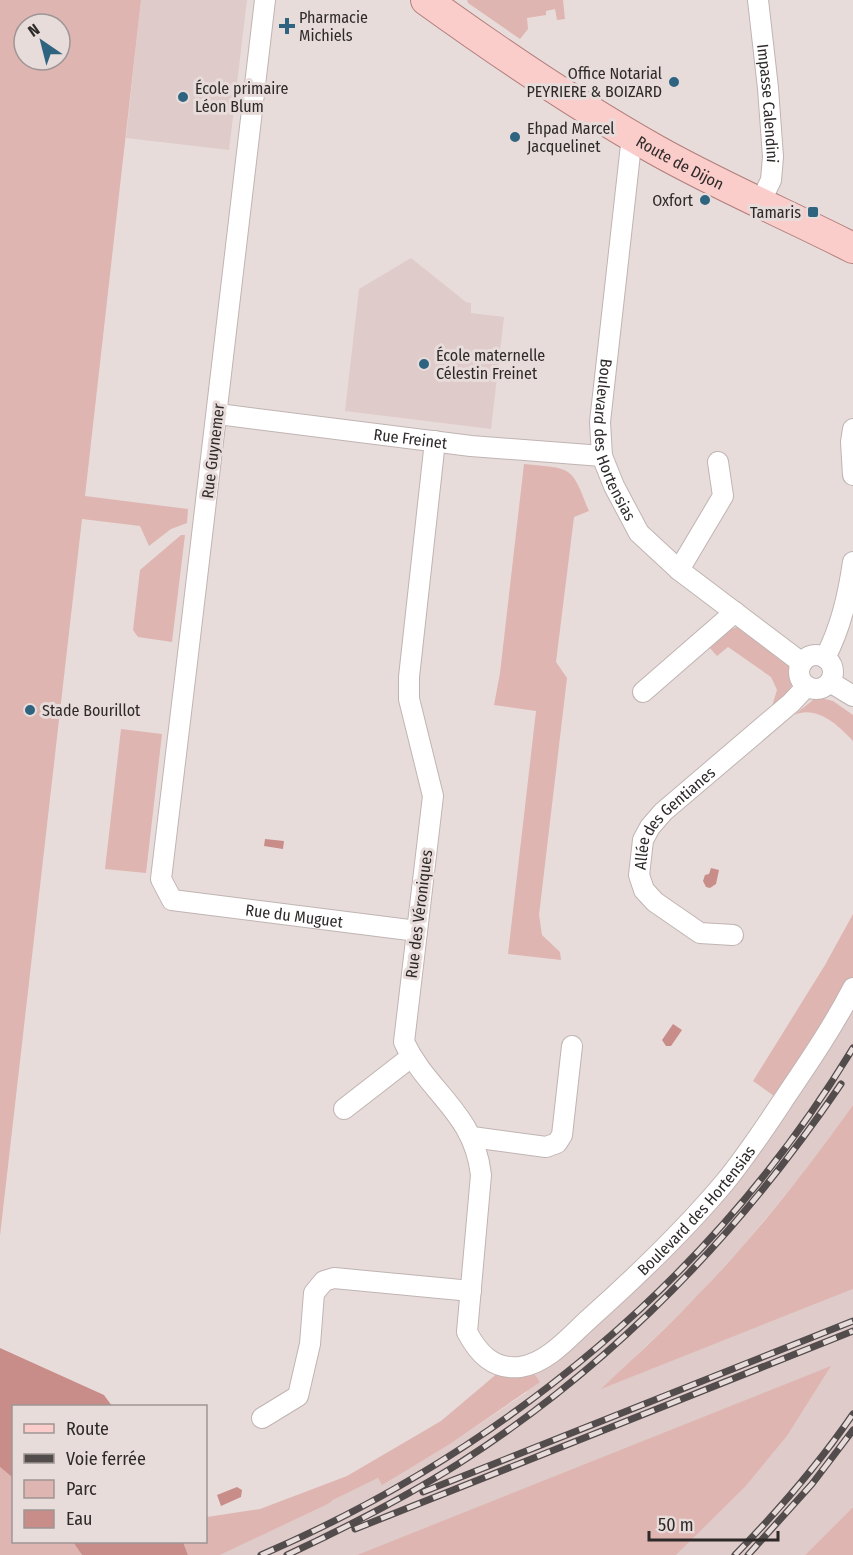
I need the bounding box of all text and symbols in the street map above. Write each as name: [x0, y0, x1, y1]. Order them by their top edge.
place label: Pharmacie Michiels: [299, 8, 368, 45]
north arrow: [12, 12, 72, 72]
marker: Pharmacie Michiels: [280, 19, 294, 33]
text: N: [24, 20, 43, 41]
street label: Impasse Calendini: [754, 43, 783, 164]
place label: Office Notarial PEYRIERE & BOIZARD: [526, 64, 662, 101]
marker: Office Notarial PEYRIERE & BOIZARD: [667, 75, 681, 89]
place label: École primaire Léon Blum: [195, 79, 288, 116]
marker: École primaire Léon Blum: [176, 90, 190, 104]
place label: Ehpad Marcel Jacquelinet: [527, 119, 615, 156]
marker: Ehpad Marcel Jacquelinet: [508, 130, 522, 144]
street label: Route de Dijon: [633, 131, 727, 193]
place label: Oxfort: [652, 191, 694, 210]
marker: Oxfort: [698, 193, 712, 207]
place label: Tamaris: [750, 203, 801, 222]
marker: Tamaris: [806, 205, 820, 219]
place label: École maternelle Célestin Freinet: [436, 346, 545, 383]
marker: École maternelle Célestin Freinet: [417, 357, 431, 371]
street label: Boulevard des Hortensias: [590, 358, 640, 524]
street label: Rue Guynemer: [198, 402, 228, 500]
street label: Rue Freinet: [373, 424, 449, 453]
place label: Stade Bourillot: [42, 701, 141, 720]
marker: Stade Bourillot: [23, 703, 37, 717]
street label: Allée des Gentianes: [630, 763, 719, 871]
street label: Rue des Véroniques: [402, 849, 436, 979]
street label: Rue du Muguet: [244, 900, 345, 931]
street label: Boulevard des Hortensias: [633, 1142, 759, 1279]
legend: [12, 1405, 207, 1543]
text: Route: [66, 1418, 109, 1440]
text: Voie ferrée: [66, 1448, 146, 1470]
text: Parc: [66, 1478, 97, 1500]
scale bar: [649, 1504, 778, 1542]
text: Eau: [66, 1508, 92, 1530]
text: 50 m: [658, 1514, 694, 1536]

